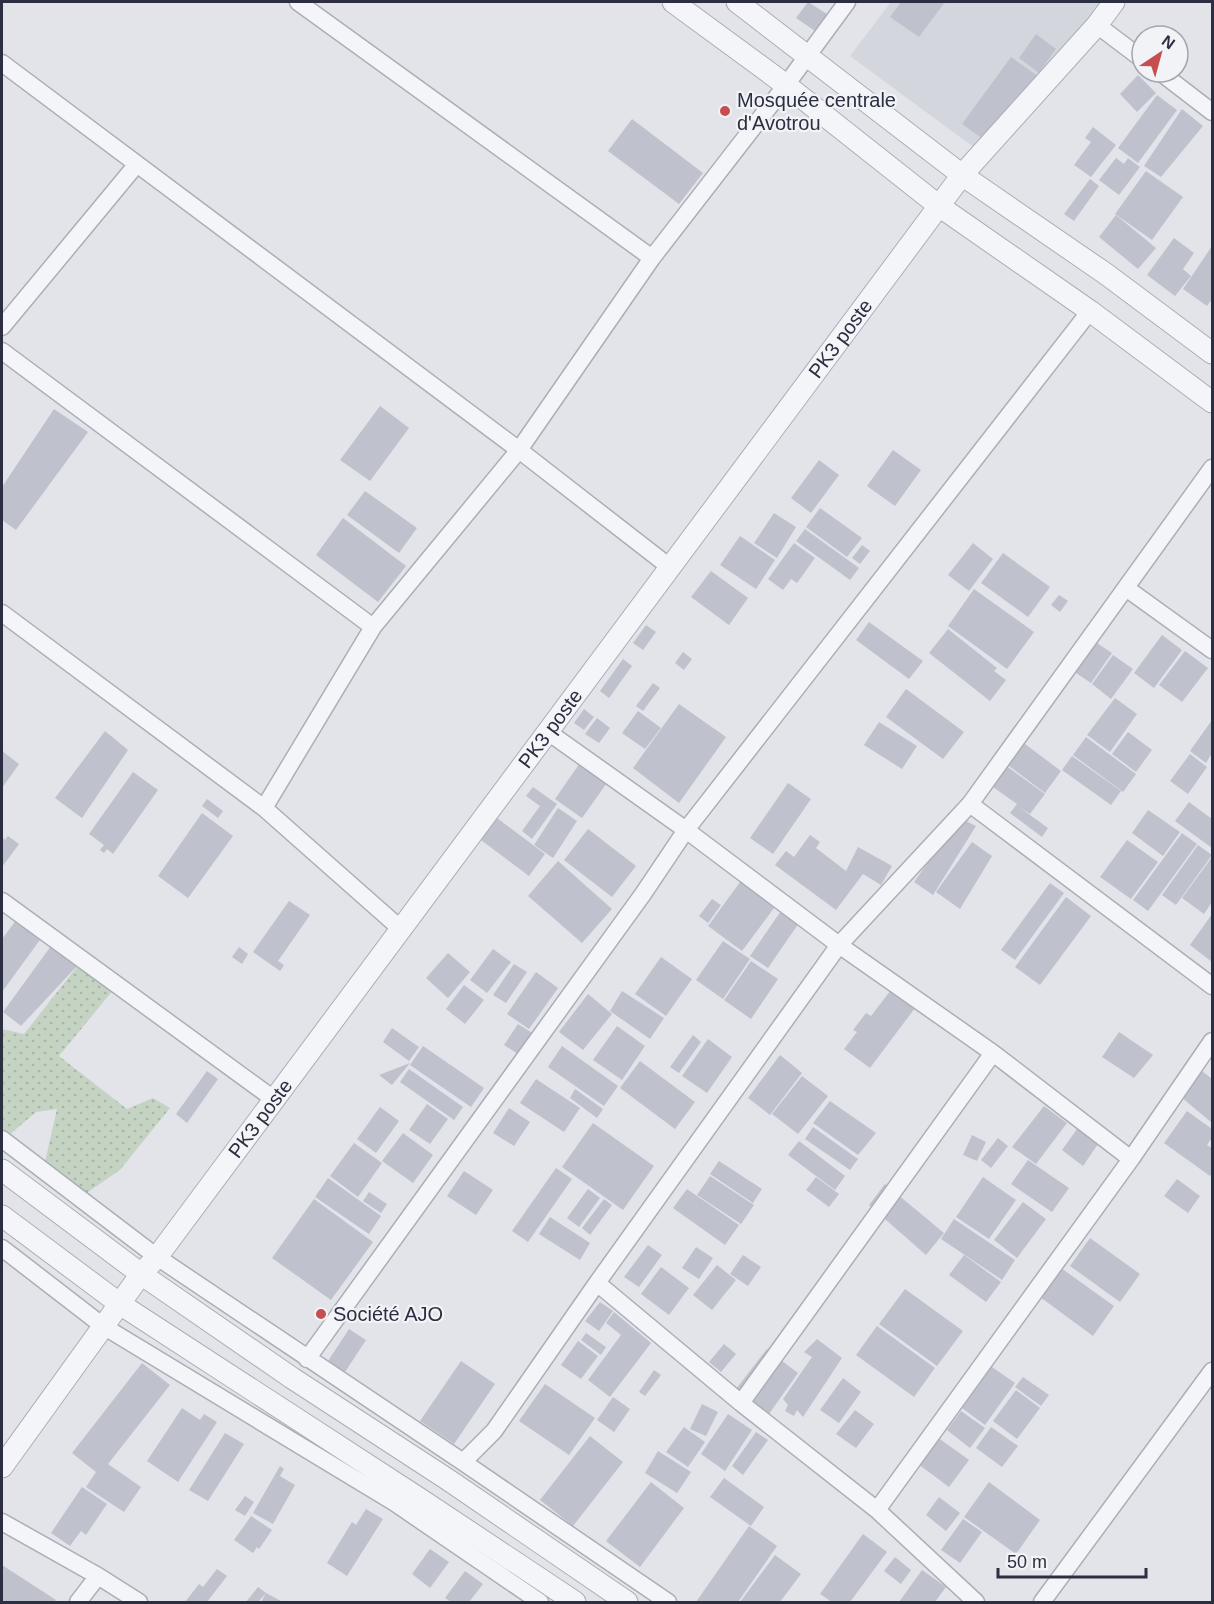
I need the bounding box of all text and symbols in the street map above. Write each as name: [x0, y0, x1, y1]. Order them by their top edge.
north arrow: [1130, 24, 1190, 84]
text: N: [1159, 32, 1178, 53]
place label: Mosquée centrale d'Avotrou: [737, 89, 896, 134]
marker: Mosquée centrale d'Avotrou: [718, 104, 732, 118]
street label: PK3 poste: [804, 295, 877, 382]
street label: PK3 poste: [514, 685, 587, 772]
street label: PK3 poste: [224, 1075, 297, 1162]
place label: Société AJO: [333, 1303, 443, 1325]
marker: Société AJO: [314, 1307, 328, 1321]
scale bar: [998, 1541, 1146, 1579]
text: 50 m: [1007, 1552, 1047, 1572]

